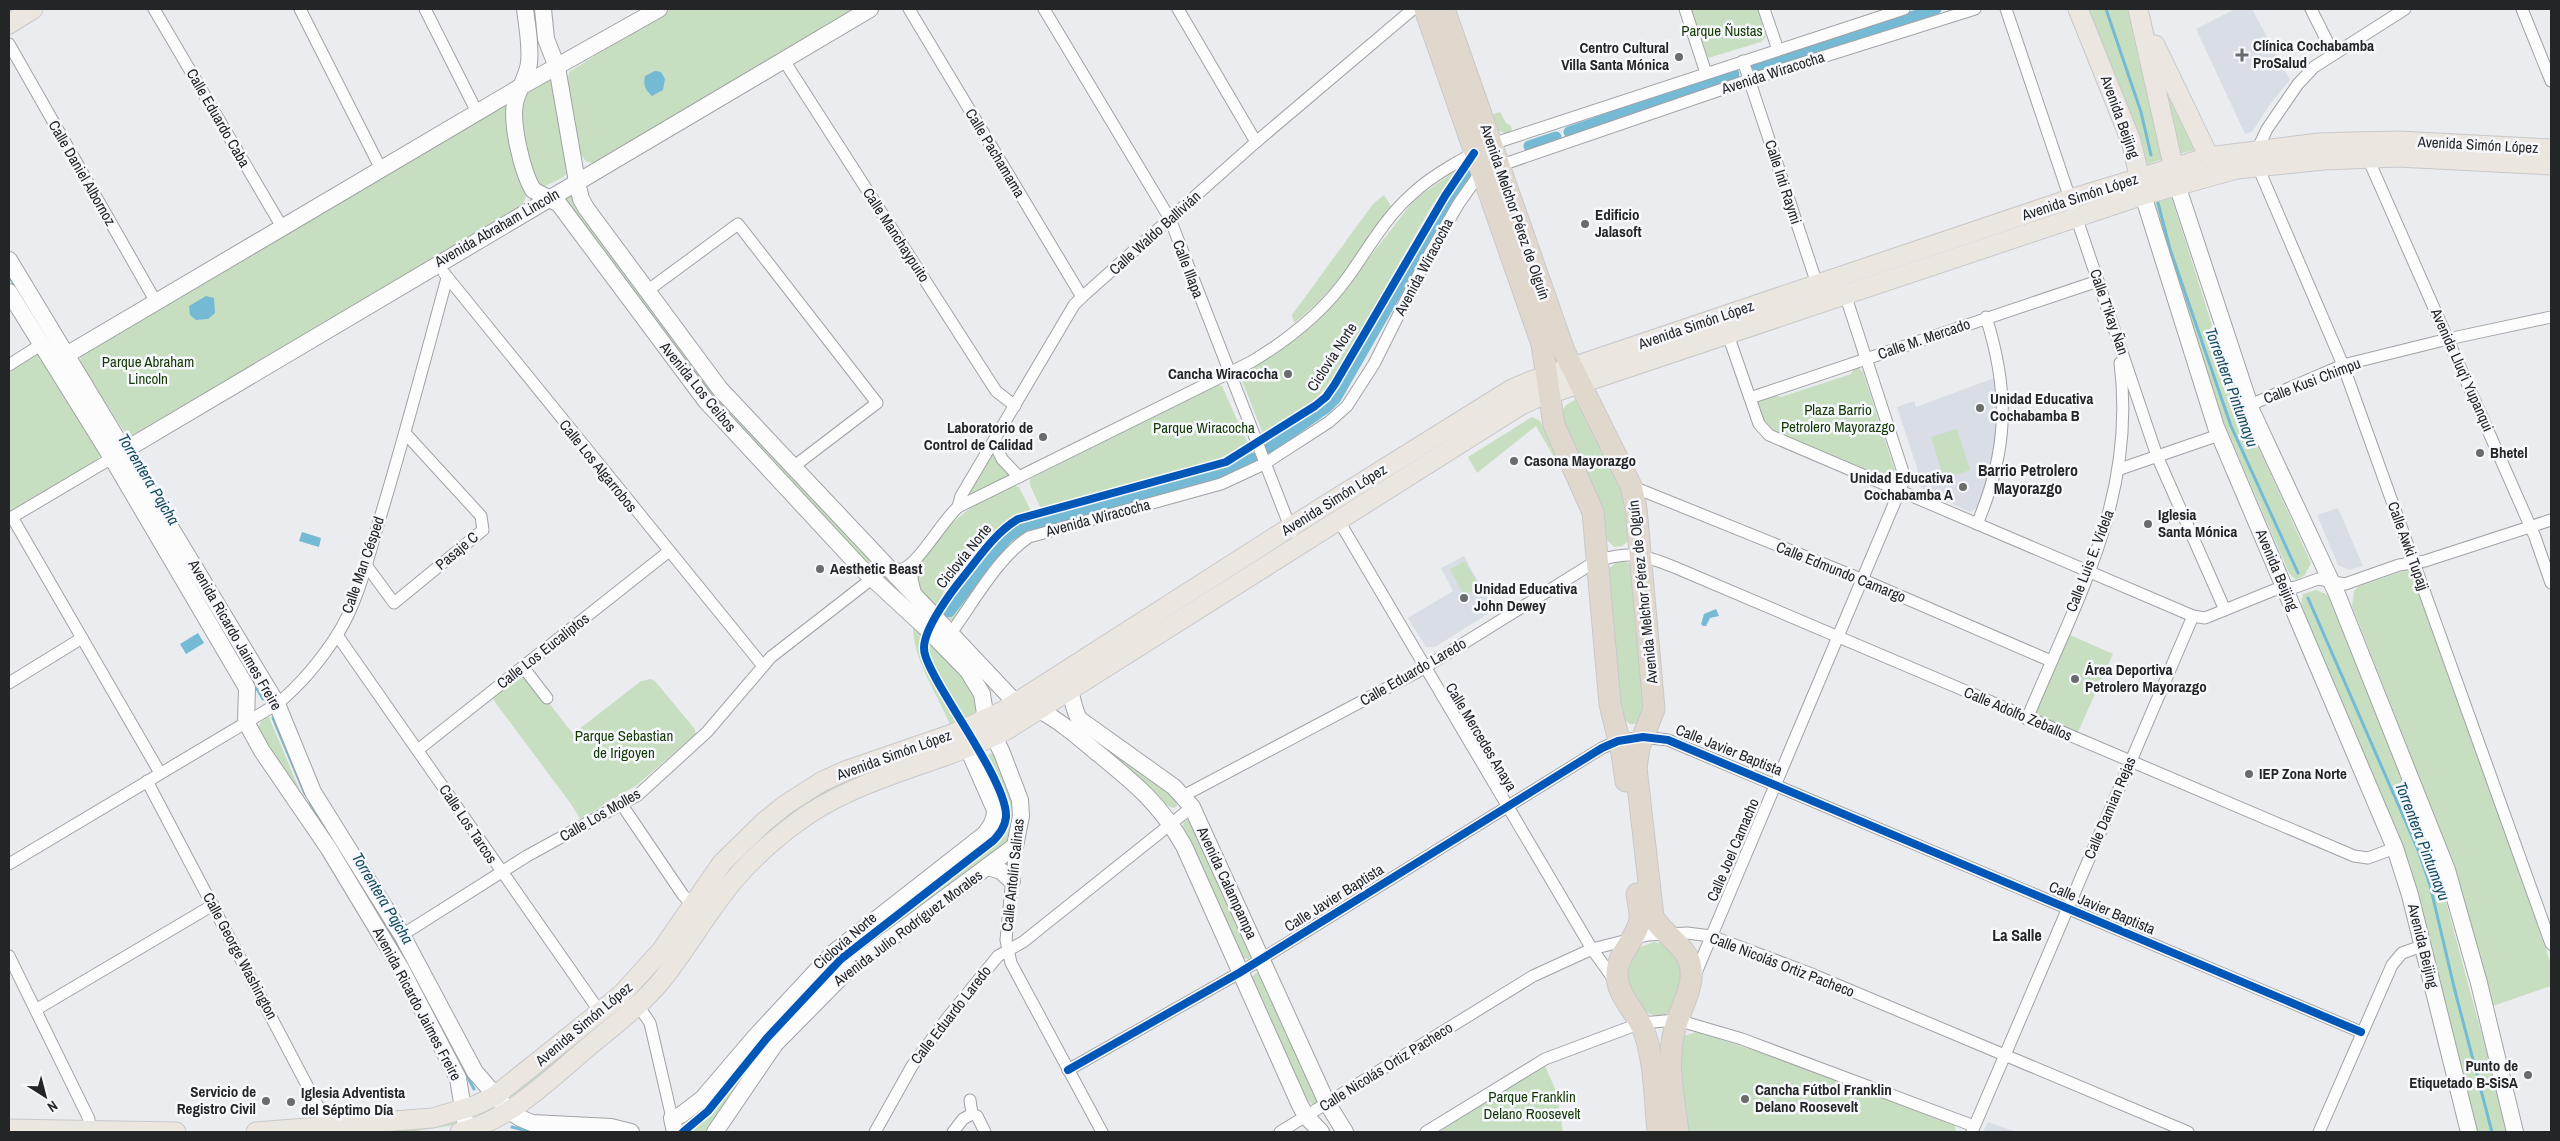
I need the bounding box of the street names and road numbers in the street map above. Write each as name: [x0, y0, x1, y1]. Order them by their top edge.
street label: Avenida Wiracocha: [1718, 46, 1827, 99]
street label: Calle Eduardo Caba: [182, 65, 255, 171]
street label: Avenida Beijing: [2095, 72, 2145, 161]
street label: Calle Pachamama: [961, 104, 1030, 201]
street label: Calle Daniel Albornoz: [44, 116, 121, 229]
street label: Avenida Melchor Pérez de Olguín: [1475, 120, 1555, 302]
street label: Avenida Simón López: [2416, 131, 2539, 158]
street label: Calle Inti Raymi: [1760, 137, 1807, 227]
street label: Avenida Simón López: [2018, 168, 2141, 225]
street label: Avenida Abraham Lincoln: [430, 183, 563, 272]
street label: Calle Manchaypuito: [858, 183, 935, 286]
street label: Calle Waldo Ballivián: [1104, 186, 1205, 279]
street label: Avenida Wiracocha: [1389, 214, 1458, 320]
street label: Calle Illapa: [1168, 237, 1209, 301]
street label: Calle T'ikay Ñan: [2085, 266, 2134, 358]
street label: Avenida Simón López: [1634, 295, 1756, 354]
street label: Avenida Lluq'i Yupanqui: [2425, 304, 2499, 435]
street label: Calle M. Mercado: [1875, 313, 1973, 364]
street label: Ciclovía Norte: [1302, 318, 1362, 395]
street label: Avenida Los Ceibos: [655, 336, 741, 436]
street label: Calle Kusi Chimpu: [2260, 352, 2363, 409]
street label: Calle Los Algarrobos: [555, 415, 642, 516]
street label: Avenida Simón López: [1276, 459, 1391, 541]
street label: Avenida Wiracocha: [1042, 493, 1152, 542]
street label: Avenida Melchor Pérez de Olguín: [1622, 499, 1663, 686]
street label: Calle Awki Tupajj: [2383, 499, 2434, 593]
street label: Calle Luis E. Videla: [2060, 507, 2119, 615]
street label: Calle Man Césped: [336, 514, 389, 616]
street label: Ciclovía Norte: [931, 519, 996, 593]
street label: Avenida Beijing: [2250, 525, 2304, 614]
street label: Pasaje C: [431, 526, 483, 575]
street label: Calle Edmundo Camargo: [1773, 536, 1909, 607]
street label: Avenida Ricardo Jaimes Freire: [183, 555, 287, 714]
street label: Calle Los Eucaliptos: [492, 608, 593, 693]
street label: Calle Eduardo Laredo: [1356, 632, 1470, 711]
street label: Calle Mercedes Anaya: [1441, 679, 1522, 795]
street label: Calle Adolfo Zeballos: [1961, 681, 2075, 746]
street label: Calle Javier Baptista: [1673, 719, 1786, 781]
street label: Avenida Simón López: [833, 724, 954, 785]
street label: Calle Damian Rejas: [2079, 753, 2141, 862]
street label: Calle Los Tarcos: [434, 780, 503, 867]
street label: Calle Los Molles: [555, 783, 644, 846]
street label: Calle Joel Camacho: [1701, 795, 1764, 905]
street label: Calle Antolín Salinas: [996, 817, 1029, 932]
street label: Avenida Calampampa: [1192, 822, 1263, 942]
street label: Calle Javier Baptista: [1280, 859, 1388, 937]
street label: Avenida Julio Rodríguez Morales: [828, 865, 987, 991]
street label: Calle Javier Baptista: [2046, 876, 2159, 939]
street label: Calle George Washington: [198, 889, 283, 1023]
street label: Avenida Beijing: [2403, 900, 2444, 991]
street label: Ciclovía Norte: [808, 907, 881, 974]
street label: Avenida Ricardo Jaimes Freire: [368, 923, 467, 1084]
street label: Calle Nicolás Ortiz Pacheco: [1707, 927, 1858, 1002]
street label: Calle Eduardo Laredo: [905, 961, 996, 1068]
street label: Avenida Simón López: [530, 977, 637, 1071]
street label: Calle Nicolás Ortiz Pacheco: [1315, 1017, 1457, 1116]

